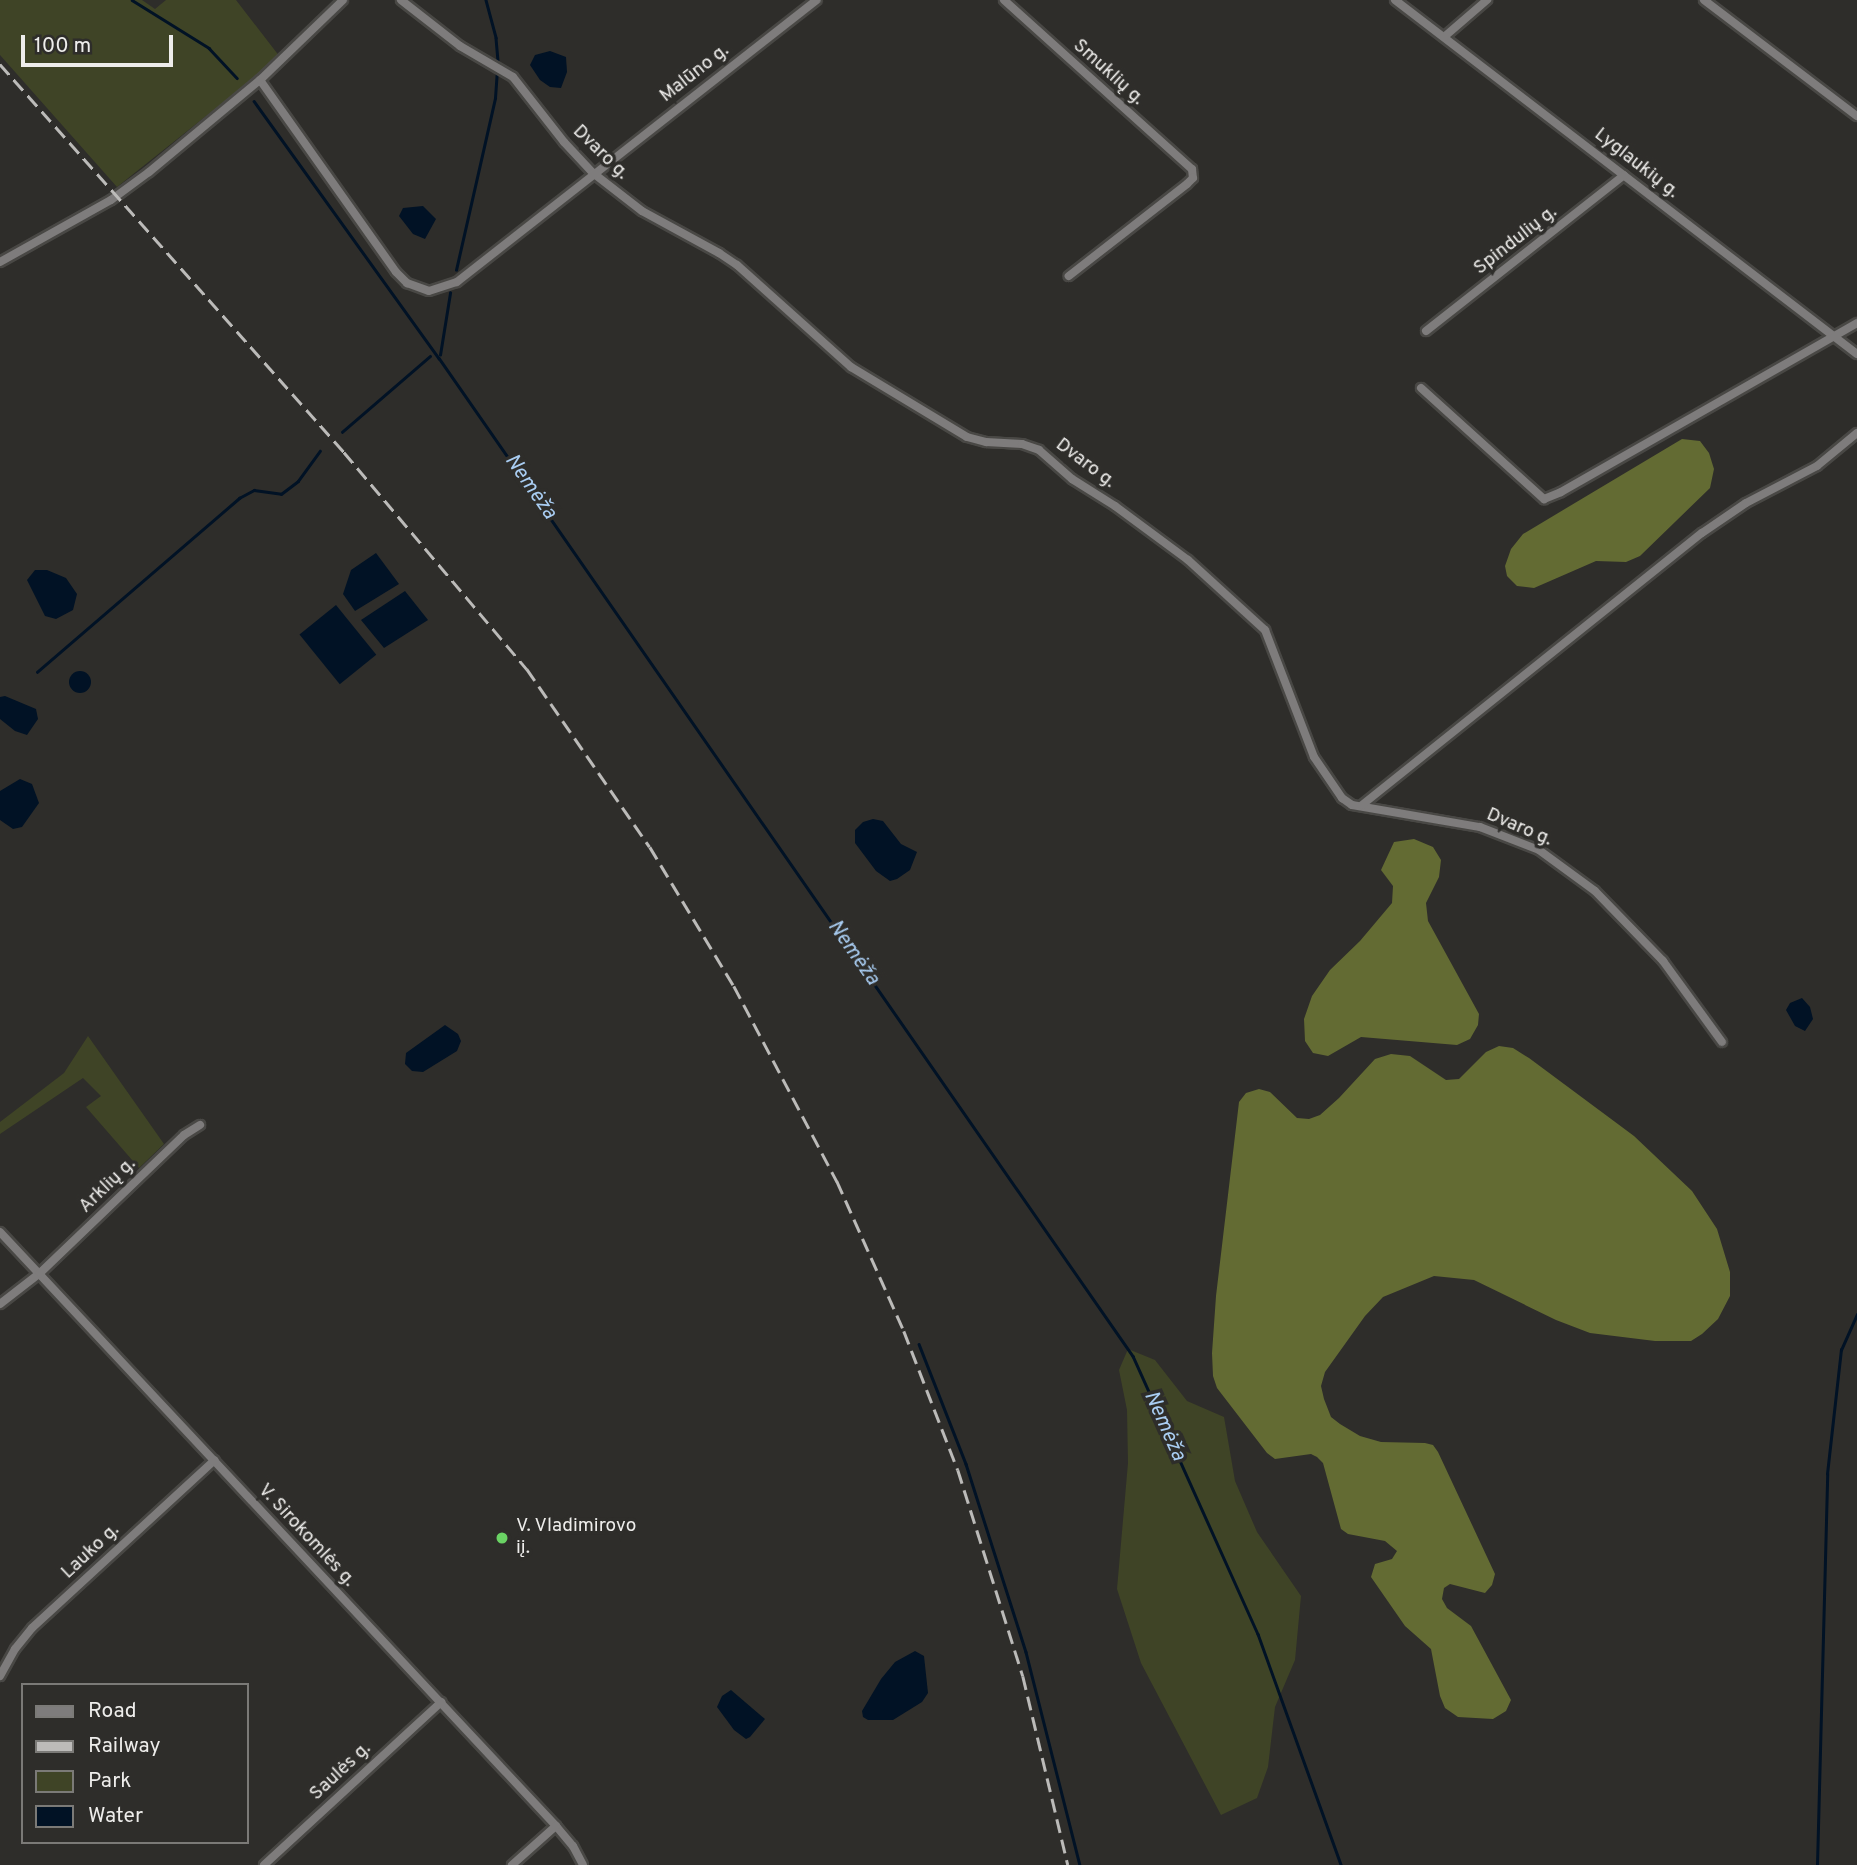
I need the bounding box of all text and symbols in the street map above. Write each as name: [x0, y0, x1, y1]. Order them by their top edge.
scale bar: [24, 21, 177, 65]
text: 100 m: [34, 33, 91, 60]
street label: Smuklių g.: [1068, 35, 1148, 111]
street label: Malūno g.: [656, 40, 734, 108]
street label: Dvaro g.: [567, 121, 633, 185]
street label: Lyglaukių g.: [1589, 124, 1683, 204]
street label: Spindulių g.: [1470, 201, 1562, 281]
street label: Dvaro g.: [1050, 434, 1120, 494]
water label: Nemėža: [498, 449, 562, 525]
street label: Dvaro g.: [1483, 804, 1555, 852]
water label: Nemėža: [821, 915, 885, 991]
street label: Arklių g.: [75, 1153, 141, 1219]
water label: Nemėža: [1137, 1387, 1191, 1465]
street label: V. Sirokomlės g.: [252, 1480, 360, 1592]
place label: V. Vladimirovo iį.: [516, 1516, 637, 1560]
street label: Lauko g.: [57, 1520, 125, 1584]
marker: V. Vladimirovo iį.: [494, 1530, 510, 1546]
legend: [21, 1683, 248, 1844]
text: Road: [88, 1698, 137, 1725]
text: Railway: [88, 1733, 161, 1760]
street label: Saulės g.: [306, 1738, 376, 1806]
text: Park: [88, 1768, 131, 1795]
text: Water: [88, 1803, 143, 1830]

